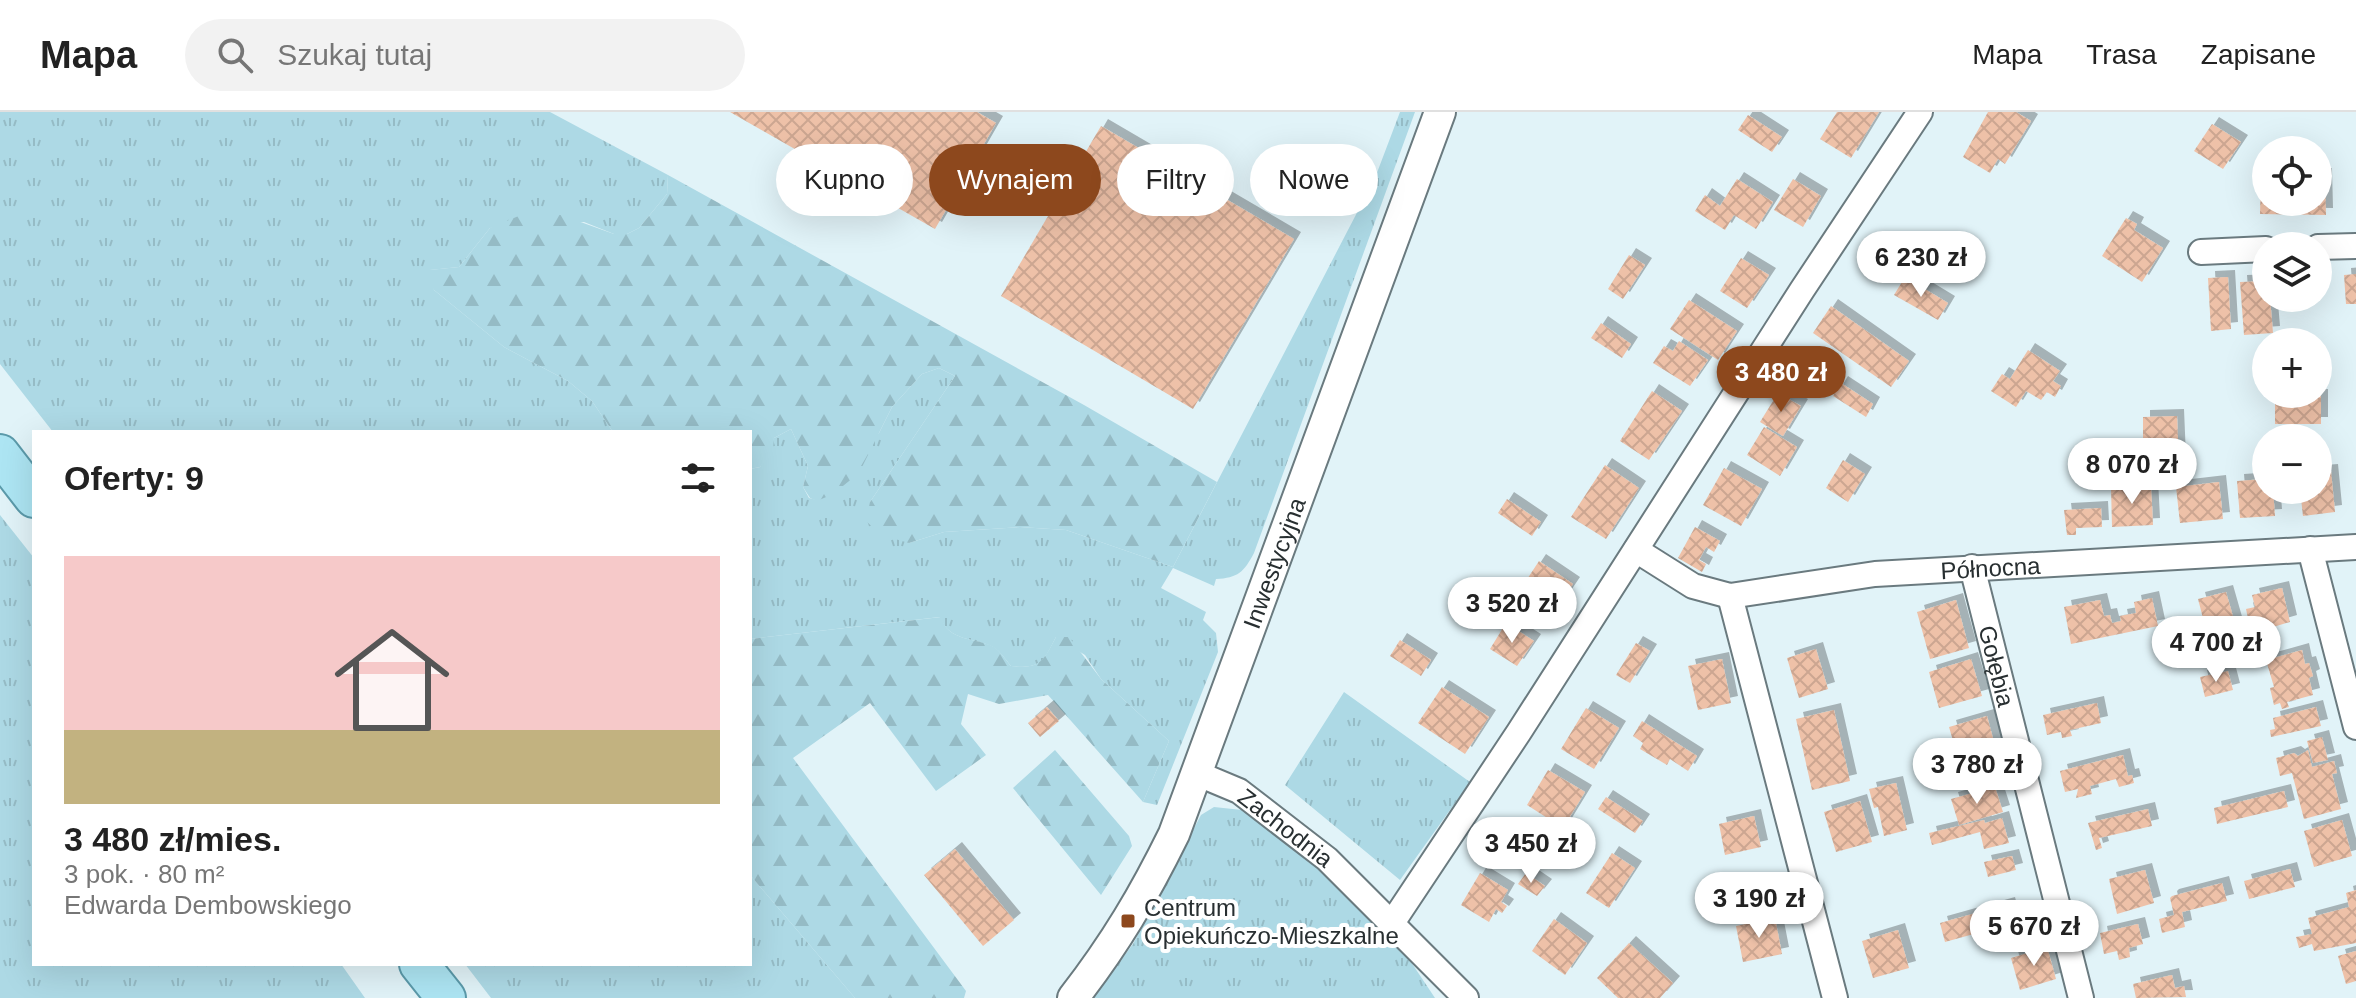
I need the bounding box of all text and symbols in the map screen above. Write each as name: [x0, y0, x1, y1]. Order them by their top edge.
search box: [185, 19, 745, 91]
icon: search: [213, 33, 257, 77]
text: Mapa: [40, 34, 137, 76]
text: Szukaj tutaj: [277, 38, 432, 71]
text: Mapa: [1972, 39, 2042, 70]
text: Trasa: [2086, 39, 2157, 70]
text: Zapisane: [2201, 39, 2316, 70]
map controls: [2252, 136, 2332, 504]
button: locate: [2252, 136, 2332, 216]
chip: Kupno: [776, 144, 913, 216]
chip: Wynajem: [929, 144, 1101, 216]
chip: Filtry: [1117, 144, 1234, 216]
chip: Nowe: [1250, 144, 1378, 216]
pin: 6 230 zł: [1838, 231, 2004, 299]
button: layers: [2252, 232, 2332, 312]
text: 6 230 zł: [1875, 242, 1967, 272]
button: +: [2252, 328, 2332, 408]
pin: 3 480 zł: [1698, 346, 1864, 414]
text: 3 480 zł: [1735, 357, 1827, 387]
button: −: [2252, 424, 2332, 504]
pin: 8 070 zł: [2049, 438, 2215, 506]
text: 8 070 zł: [2086, 449, 2178, 479]
icon: filters: [676, 456, 720, 500]
text: Oferty: 9: [64, 459, 204, 497]
street label: Inwestycyjna: [1237, 493, 1311, 632]
street label: Północna: [1940, 551, 2042, 584]
pin: 3 520 zł: [1429, 577, 1595, 645]
text: 3 520 zł: [1466, 588, 1558, 618]
icon: home: [320, 608, 464, 752]
pin: 4 700 zł: [2133, 616, 2299, 684]
street label: Gołębia: [1974, 622, 2020, 710]
text: 4 700 zł: [2170, 627, 2262, 657]
pin: 3 780 zł: [1894, 738, 2060, 806]
text: 3 780 zł: [1931, 749, 2023, 779]
street label: Zachodnia: [1233, 782, 1339, 873]
pin: 3 450 zł: [1448, 817, 1614, 885]
text: 3 480 zł/mies.: [64, 820, 281, 858]
text: 3 450 zł: [1485, 828, 1577, 858]
text: 3 pok. · 80 m²: [64, 859, 224, 889]
pin: 3 190 zł: [1676, 872, 1842, 940]
text: 3 190 zł: [1713, 883, 1805, 913]
text: Edwarda Dembowskiego: [64, 890, 352, 920]
place label: Centrum Opiekuńczo-Mieszkalne: [1144, 894, 1399, 949]
pin: 5 670 zł: [1951, 900, 2117, 968]
text: 5 670 zł: [1988, 911, 2080, 941]
marker: Centrum Opiekuńczo-Mieszkalne: [1119, 912, 1137, 930]

